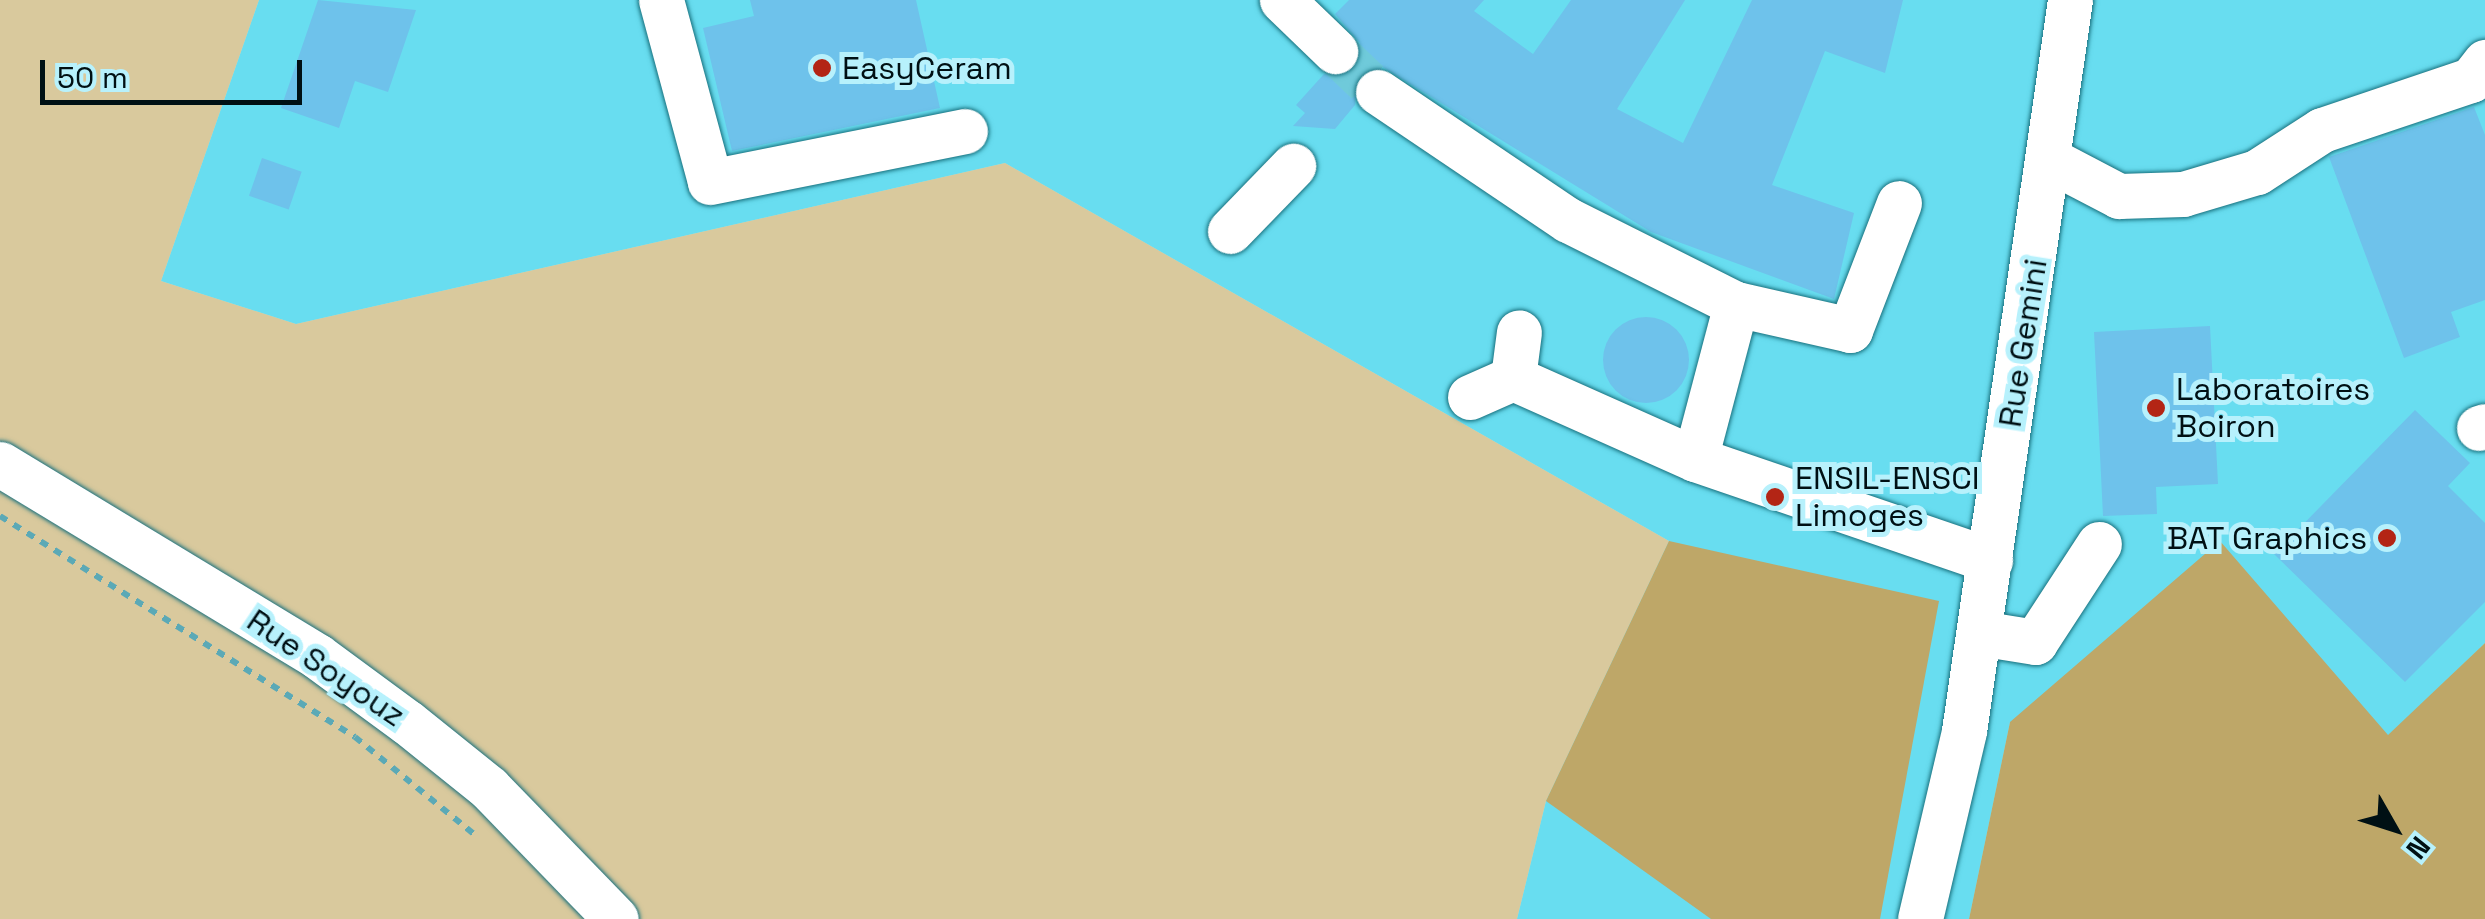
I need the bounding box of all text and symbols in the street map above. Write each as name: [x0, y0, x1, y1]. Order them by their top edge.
scale bar: [45, 40, 308, 102]
place label: EasyCeram: [842, 49, 1012, 87]
marker: EasyCeram: [811, 57, 833, 79]
text: 50 m: [57, 58, 128, 97]
street label: Rue Gemini: [1991, 256, 2055, 430]
place label: Laboratoires Boiron: [2176, 371, 2370, 446]
marker: Laboratoires Boiron: [2145, 397, 2167, 419]
place label: ENSIL-ENSCI Limoges: [1795, 460, 1980, 535]
marker: ENSIL-ENSCI Limoges: [1764, 486, 1786, 508]
place label: BAT Graphics: [2166, 519, 2367, 557]
marker: BAT Graphics: [2376, 527, 2398, 549]
street label: Rue Soyouz: [240, 601, 412, 735]
north arrow: [2345, 779, 2445, 879]
text: N: [2398, 829, 2438, 866]

